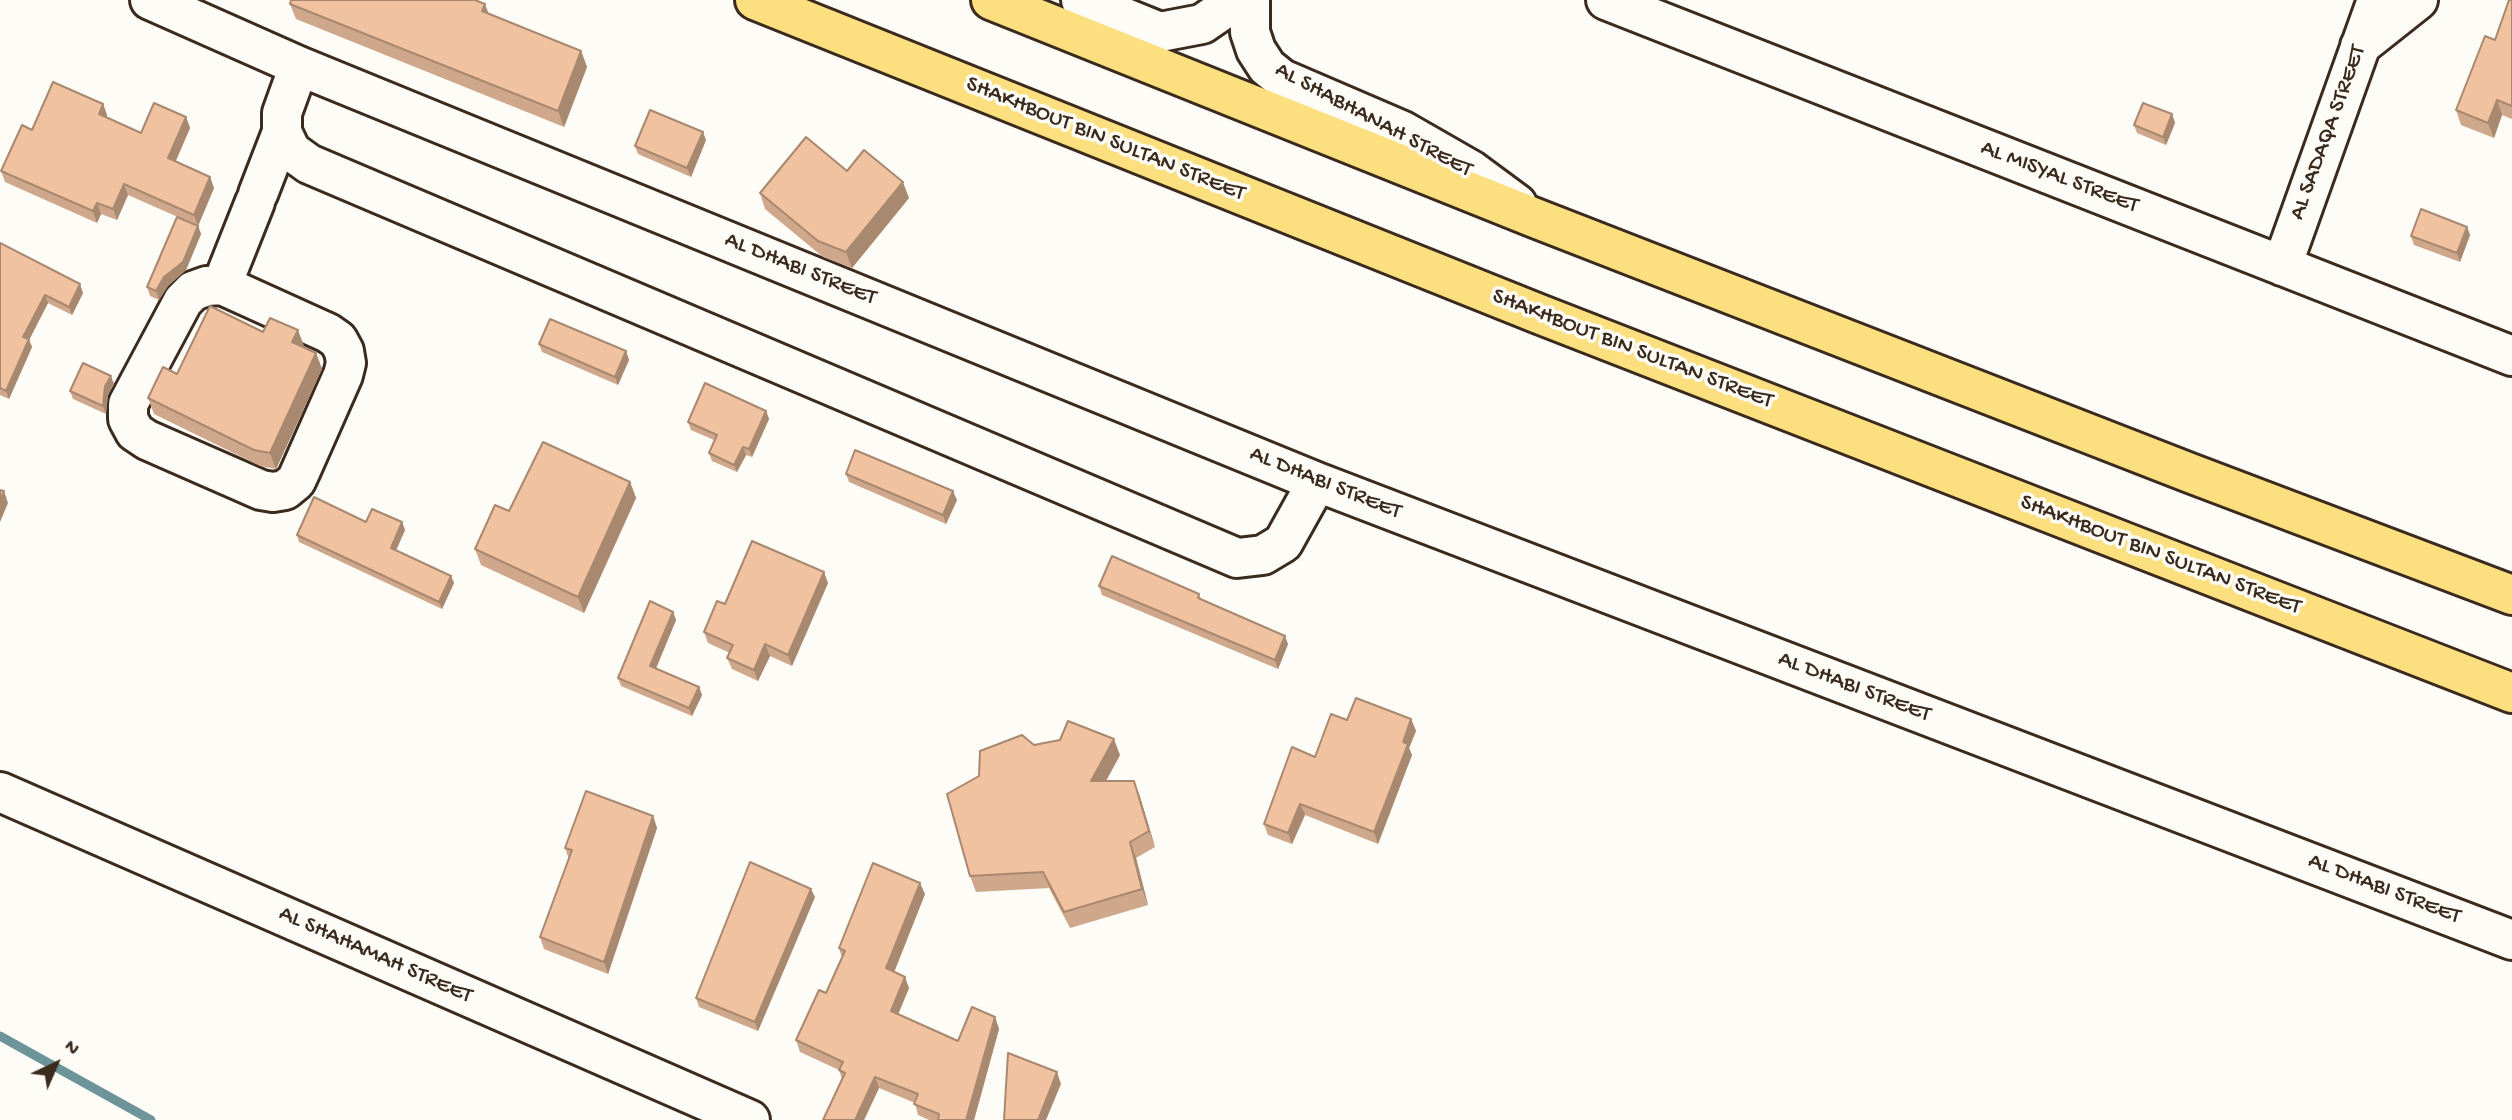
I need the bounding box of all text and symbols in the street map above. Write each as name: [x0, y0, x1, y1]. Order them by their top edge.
street label: AL SADAQA STREET: [2285, 42, 2373, 224]
street label: AL SHABHANAH STREET: [1270, 57, 1476, 185]
street label: SHAKHBOUT BIN SULTAN STREET: [961, 71, 1249, 209]
street label: AL MISYAL STREET: [1976, 135, 2142, 221]
street label: AL DHABI STREET: [720, 227, 880, 313]
street label: SHAKHBOUT BIN SULTAN STREET: [1488, 284, 1776, 416]
street label: AL DHABI STREET: [1245, 441, 1405, 527]
street label: SHAKHBOUT BIN SULTAN STREET: [2016, 490, 2304, 622]
street label: AL DHABI STREET: [1774, 646, 1934, 730]
street label: AL DHABI STREET: [2304, 848, 2464, 932]
street label: AL SHAHAMAH STREET: [274, 901, 476, 1011]
north arrow: [21, 1029, 91, 1099]
text: N: [58, 1036, 83, 1061]

